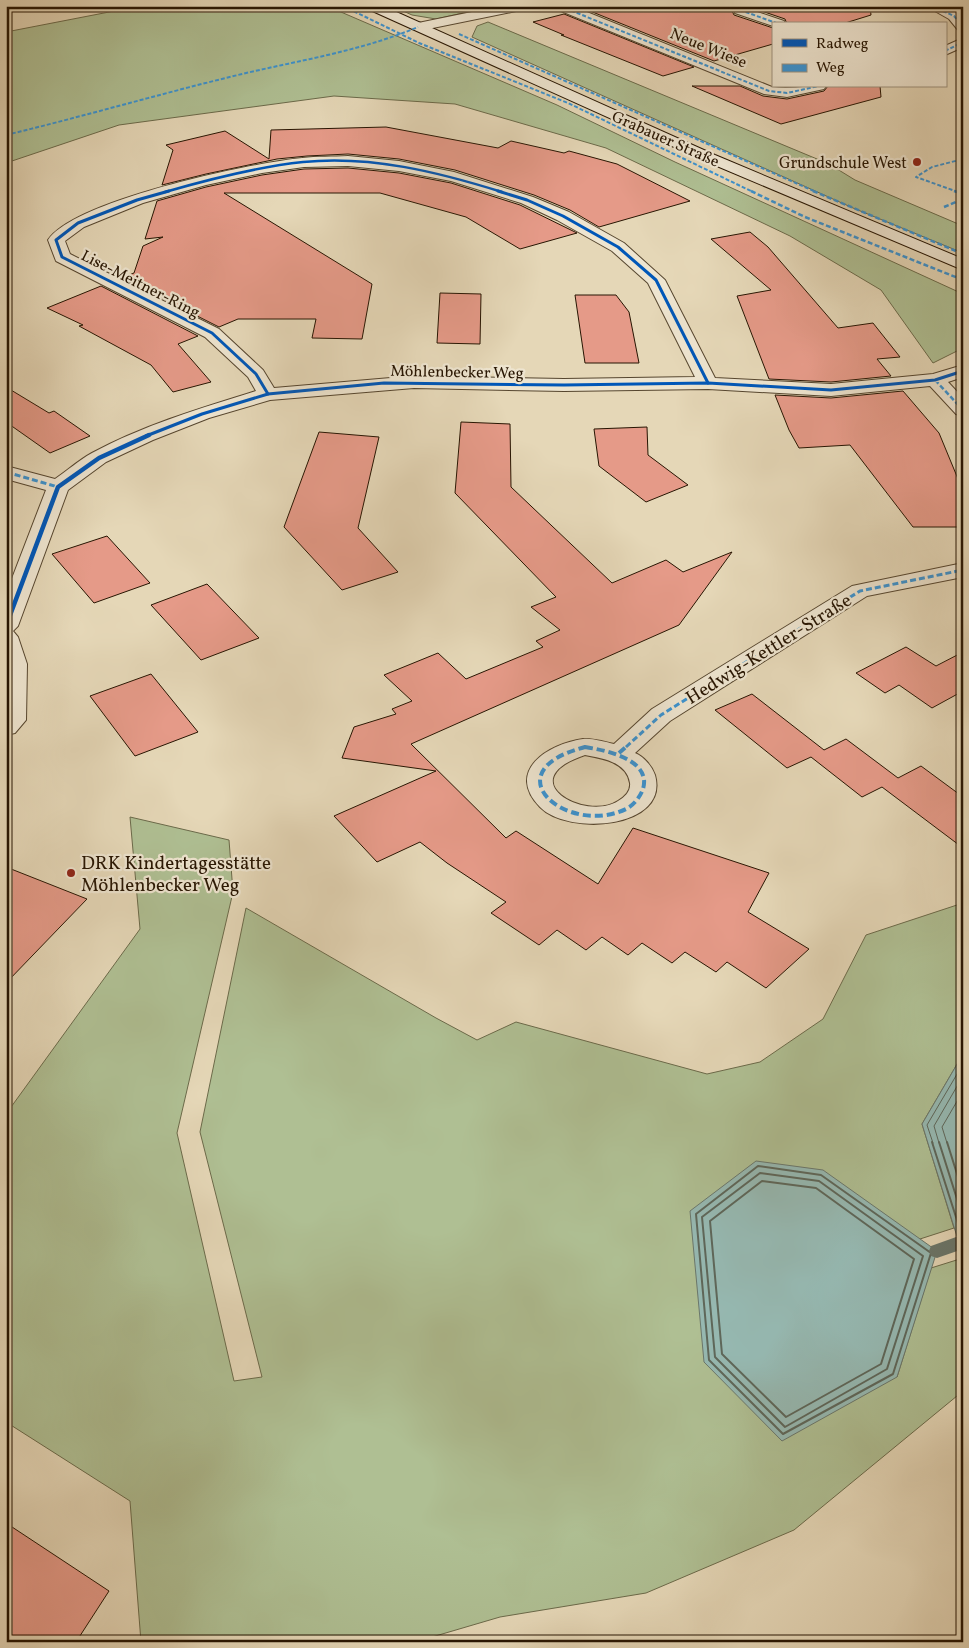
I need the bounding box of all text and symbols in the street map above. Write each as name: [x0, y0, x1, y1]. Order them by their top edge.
legend: [772, 22, 946, 88]
street label: Neue Wiese: [666, 23, 750, 74]
text: Radweg: [816, 34, 869, 55]
text: Weg: [816, 58, 845, 79]
street label: Grabauer Straße: [608, 106, 723, 173]
place label: Grundschule West: [779, 153, 907, 175]
marker: Grundschule West: [911, 156, 923, 168]
street label: Lise-Meitner-Ring: [77, 245, 203, 324]
street label: Möhlenbecker Weg: [390, 361, 524, 385]
street label: Hedwig-Kettler-Straße: [681, 588, 857, 711]
place label: DRK Kindertagesstätte Möhlenbecker Weg: [81, 851, 271, 899]
marker: DRK Kindertagesstätte Möhlenbecker Weg: [65, 867, 77, 879]

